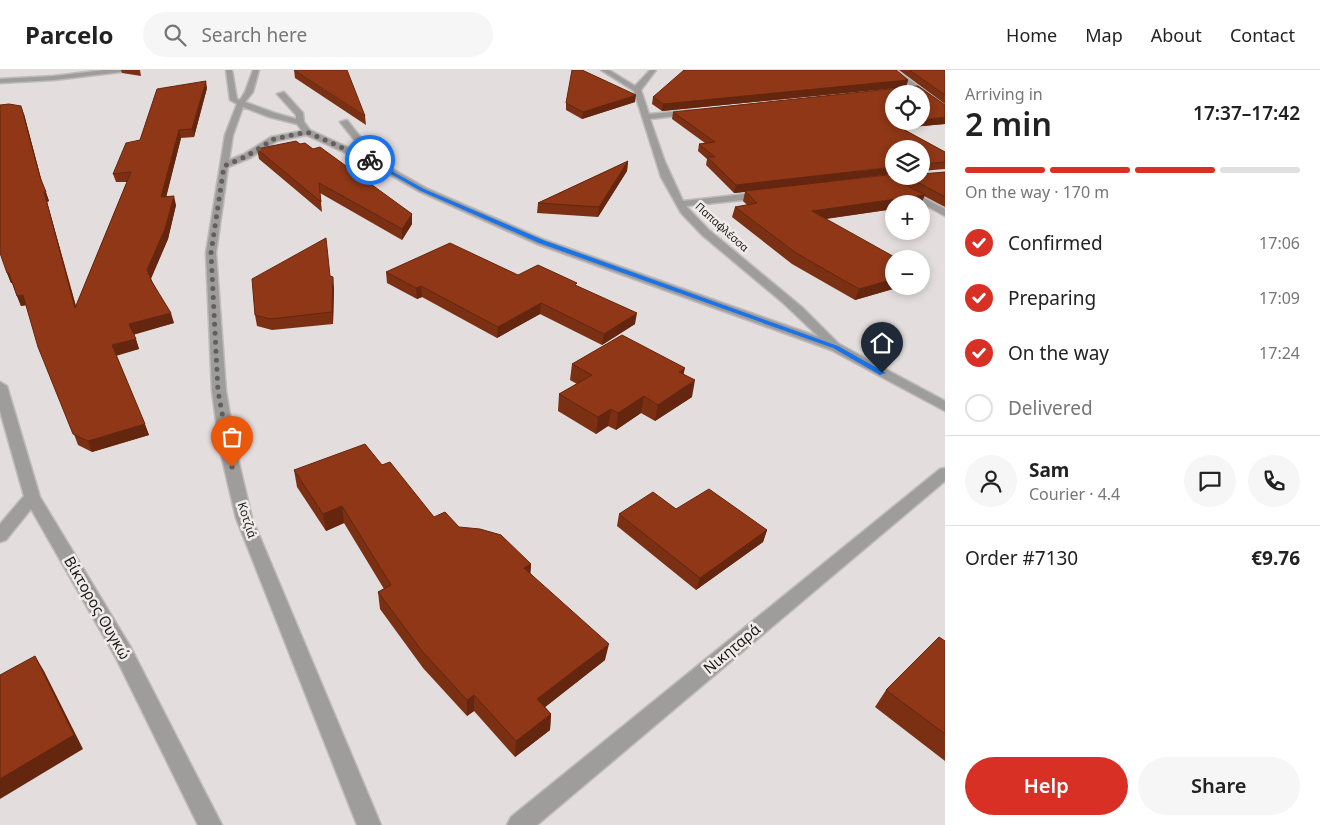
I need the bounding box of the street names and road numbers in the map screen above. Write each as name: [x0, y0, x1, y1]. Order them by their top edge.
street label: Παπαφλέσσα: [692, 199, 752, 255]
street label: Κοτζιά: [234, 500, 261, 541]
street label: Βίκτορος Ουγκώ: [60, 552, 136, 663]
street label: Νικηταρά: [699, 618, 764, 678]

